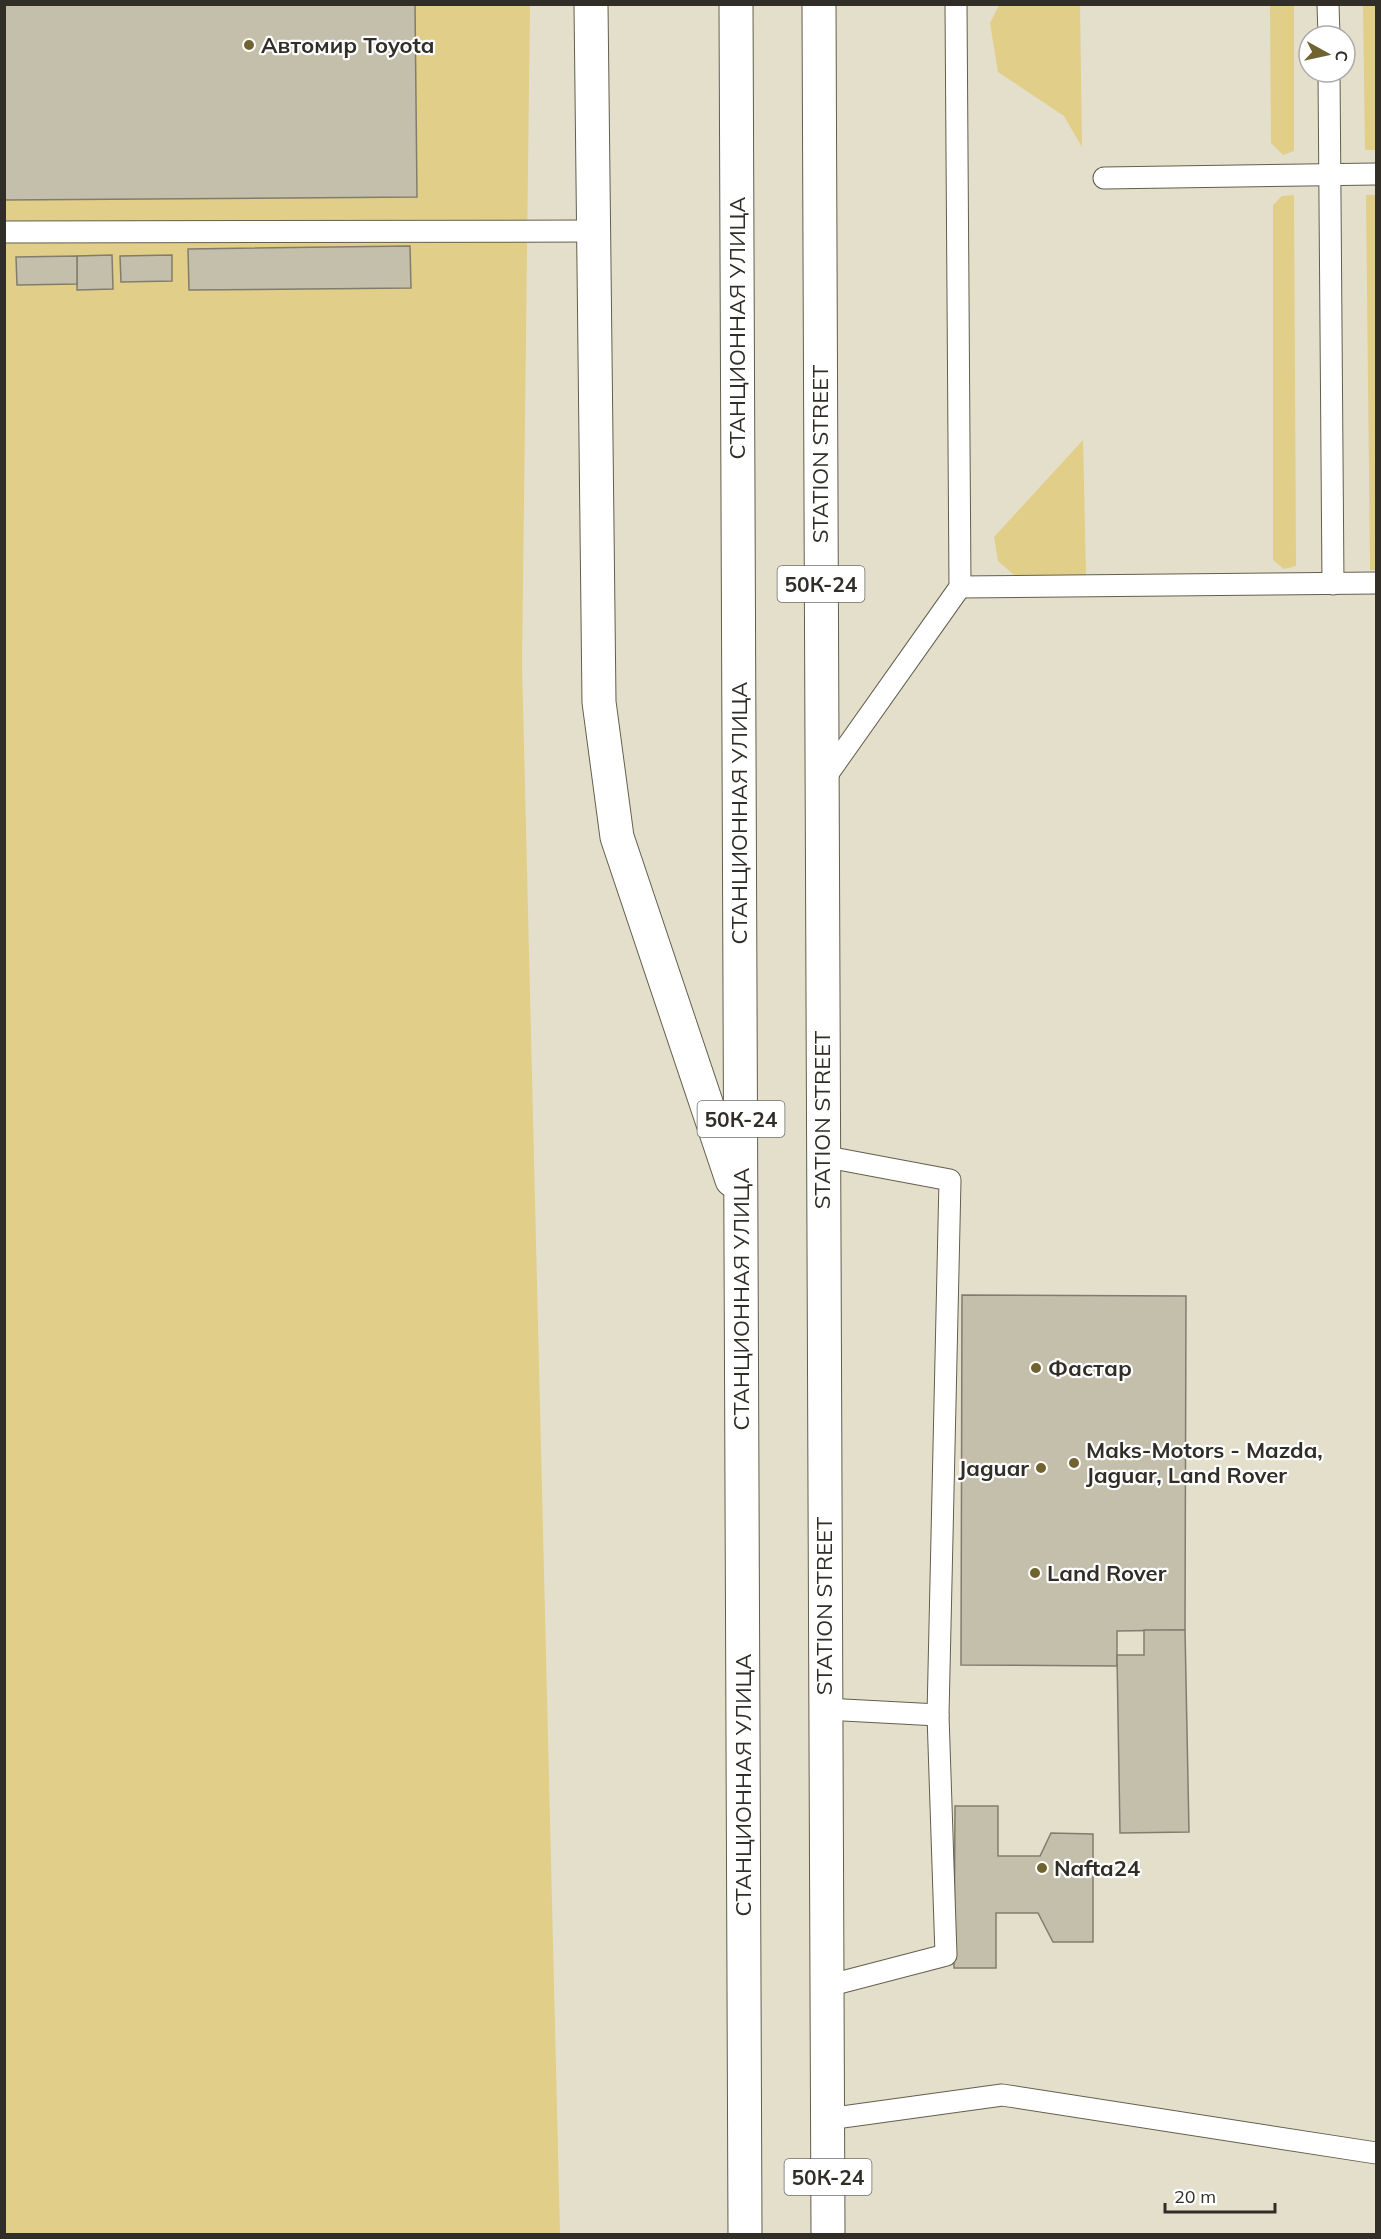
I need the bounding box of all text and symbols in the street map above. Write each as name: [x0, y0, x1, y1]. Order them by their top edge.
north arrow: [1297, 24, 1357, 84]
place label: Автомир Toyota: [261, 31, 435, 59]
marker: Автомир Toyota: [242, 38, 256, 52]
text: С: [1331, 49, 1353, 63]
street label: СТАНЦИОННАЯ УЛИЦА: [723, 197, 751, 459]
street label: STATION STREET: [806, 365, 834, 543]
road number: 50К-24: [778, 566, 864, 602]
street label: СТАНЦИОННАЯ УЛИЦА: [725, 682, 753, 944]
street label: STATION STREET: [808, 1031, 836, 1209]
road number: 50К-24: [698, 1101, 784, 1137]
street label: СТАНЦИОННАЯ УЛИЦА: [727, 1168, 755, 1430]
place label: Фастар: [1048, 1354, 1132, 1382]
marker: Фастар: [1029, 1361, 1043, 1375]
place label: Maks-Motors - Mazda, Jaguar, Land Rover: [1086, 1436, 1323, 1489]
place label: Jaguar: [958, 1454, 1029, 1482]
marker: Maks-Motors - Mazda, Jaguar, Land Rover: [1067, 1456, 1081, 1470]
marker: Jaguar: [1034, 1461, 1048, 1475]
street label: STATION STREET: [810, 1517, 838, 1695]
place label: Land Rover: [1047, 1559, 1167, 1587]
marker: Land Rover: [1028, 1566, 1042, 1580]
street label: СТАНЦИОННАЯ УЛИЦА: [729, 1654, 757, 1916]
place label: Nafta24: [1054, 1854, 1140, 1882]
marker: Nafta24: [1035, 1861, 1049, 1875]
road number: 50К-24: [784, 2159, 872, 2195]
scale bar: [1165, 2176, 1274, 2214]
text: 20 m: [1174, 2185, 1216, 2208]

